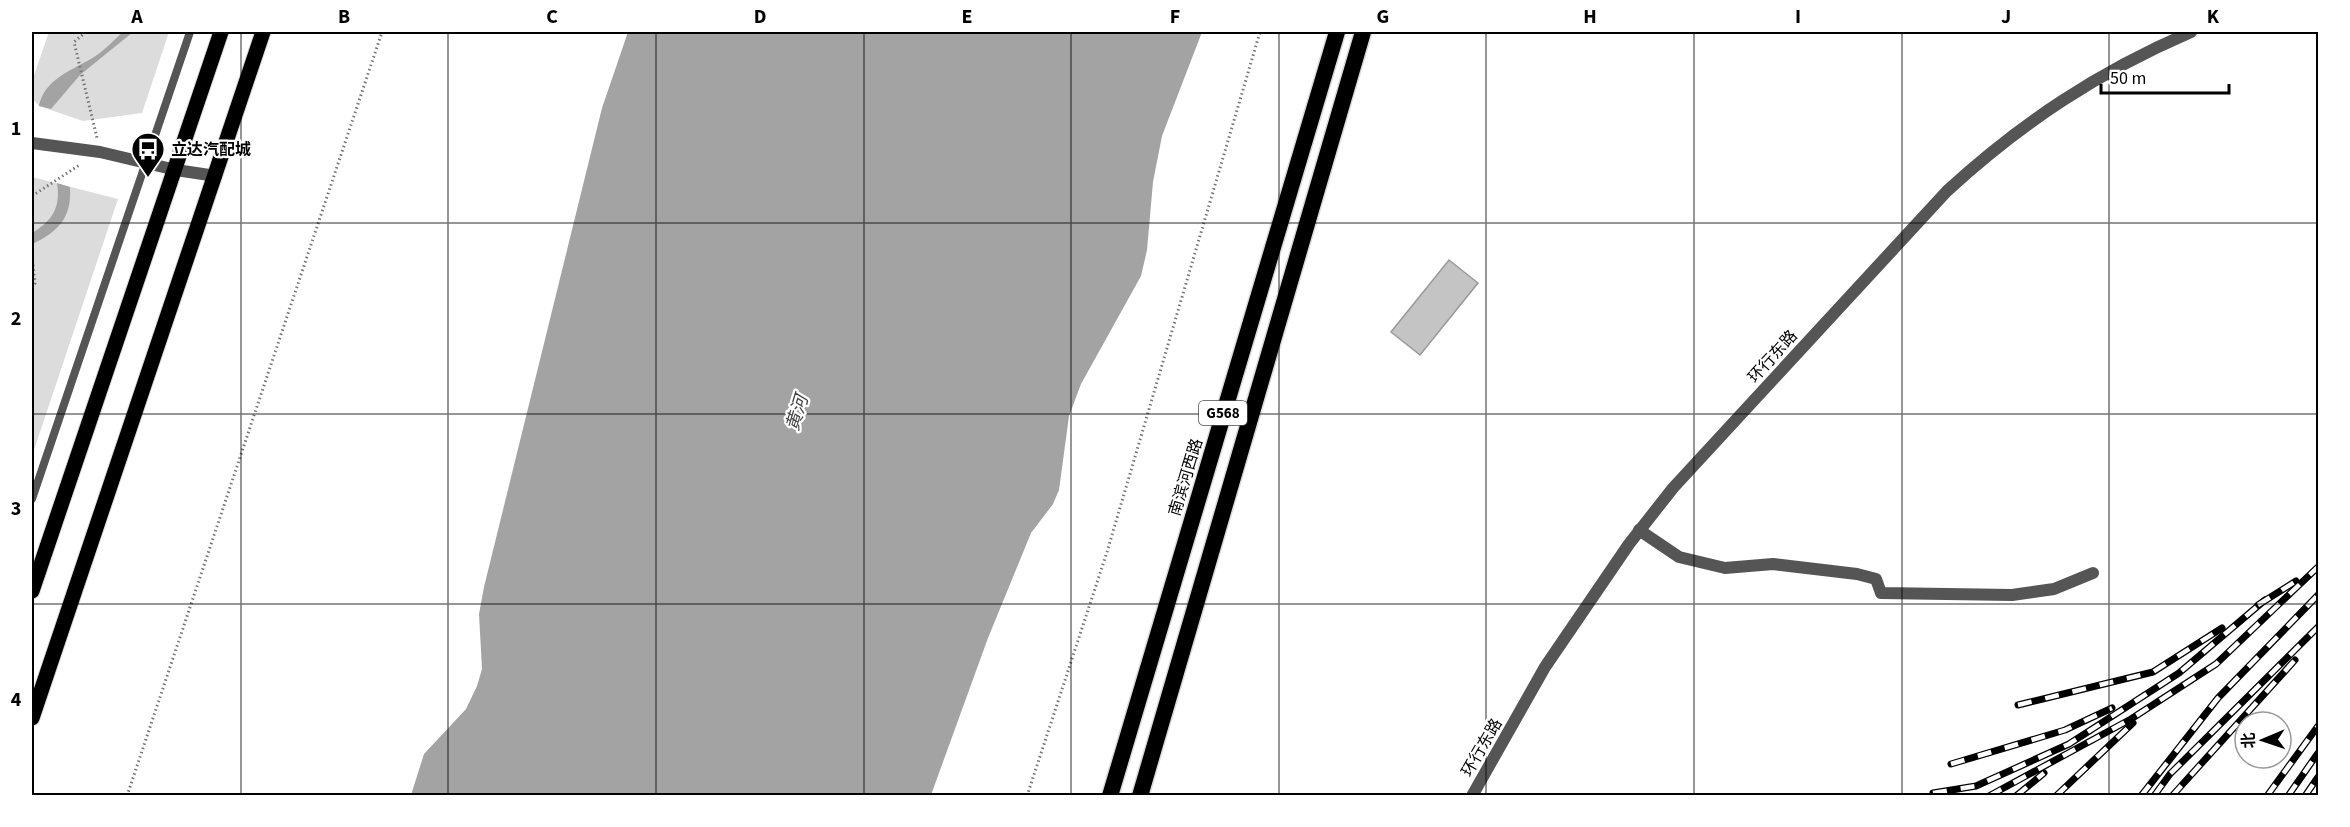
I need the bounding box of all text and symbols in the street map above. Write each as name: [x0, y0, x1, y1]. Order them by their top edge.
text: A: [130, 3, 143, 31]
text: B: [338, 3, 350, 31]
text: C: [546, 3, 558, 31]
text: D: [754, 3, 766, 31]
text: E: [962, 3, 972, 31]
text: F: [1170, 3, 1180, 31]
text: G: [1377, 3, 1389, 31]
text: H: [1583, 3, 1597, 31]
text: I: [1795, 3, 1801, 31]
text: J: [2001, 3, 2011, 31]
text: K: [2207, 3, 2220, 31]
scale bar: [2101, 57, 2228, 95]
text: 50 m: [2110, 66, 2146, 91]
text: 1: [11, 115, 21, 143]
bus stop icon: 立达汽配城: [130, 131, 166, 178]
place label: 立达汽配城: [171, 139, 251, 161]
text: 2: [11, 305, 21, 333]
street label: 环行东路: [1743, 326, 1802, 388]
water label: 黄河: [780, 389, 816, 434]
road number: G568: [1199, 401, 1247, 425]
street label: 南滨河西路: [1164, 436, 1208, 519]
text: 3: [11, 495, 21, 523]
text: 4: [11, 686, 22, 714]
north arrow: [2233, 710, 2293, 770]
street label: 环行东路: [1456, 714, 1507, 781]
text: 北: [2238, 732, 2260, 749]

